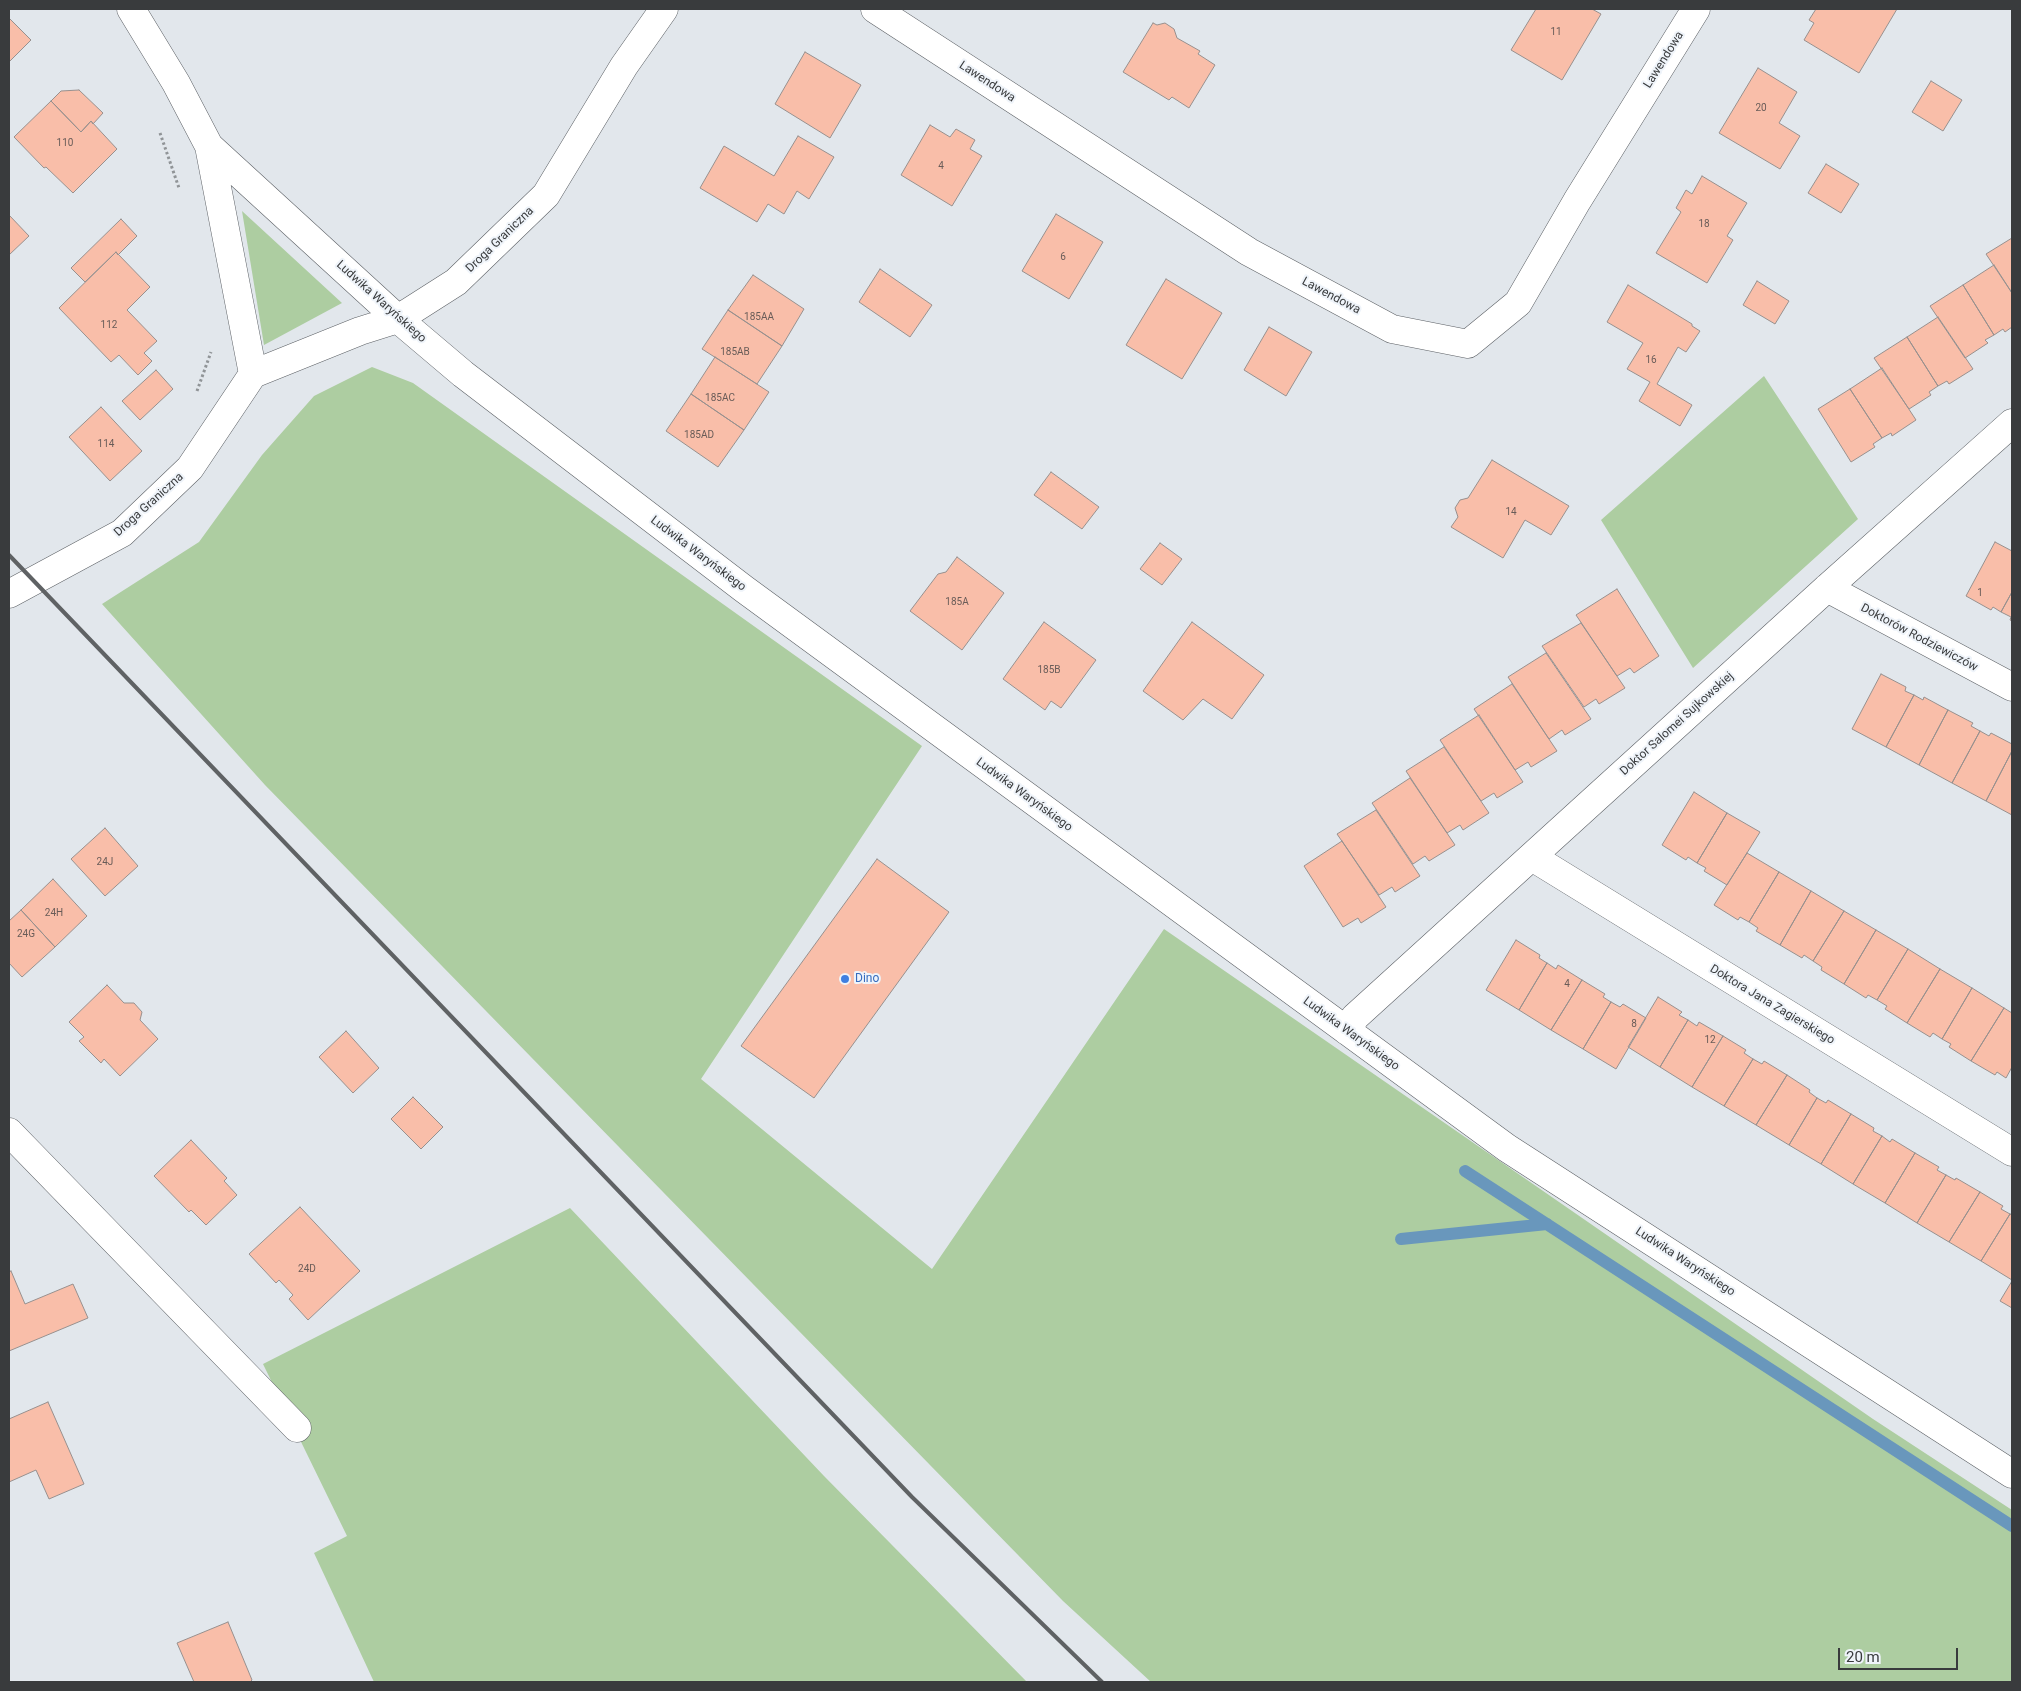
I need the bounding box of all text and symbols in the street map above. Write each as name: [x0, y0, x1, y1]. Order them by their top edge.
house number: 11: [1550, 26, 1562, 38]
street label: Lawendowa: [1641, 29, 1687, 91]
street label: Lawendowa: [956, 58, 1018, 106]
house number: 20: [1755, 102, 1767, 114]
house number: 110: [57, 137, 73, 149]
house number: 4: [938, 160, 944, 172]
street label: Droga Graniczna: [463, 204, 537, 276]
house number: 18: [1698, 218, 1710, 230]
house number: 6: [1060, 251, 1066, 263]
street label: Ludwika Waryńskiego: [333, 258, 429, 346]
street label: Lawendowa: [1299, 275, 1363, 317]
house number: 185AA: [744, 311, 774, 323]
house number: 112: [101, 319, 117, 331]
house number: 185AB: [720, 346, 750, 358]
house number: 16: [1645, 354, 1657, 366]
house number: 185AC: [705, 392, 735, 404]
house number: 185AD: [684, 429, 714, 441]
house number: 114: [98, 438, 114, 450]
street label: Droga Graniczna: [111, 470, 187, 540]
house number: 14: [1505, 506, 1517, 518]
street label: Ludwika Waryńskiego: [647, 513, 749, 595]
house number: 1: [1977, 587, 1983, 599]
house number: 185A: [945, 596, 969, 608]
street label: Doktorów Rodziewiczów: [1858, 601, 1980, 675]
house number: 185B: [1037, 664, 1061, 676]
street label: Doktor Salomei Sujkowskiej: [1617, 669, 1737, 779]
street label: Ludwika Waryńskiego: [973, 755, 1075, 835]
house number: 24J: [97, 856, 113, 868]
house number: 24H: [45, 907, 63, 919]
house number: 24G: [17, 928, 35, 940]
street label: Doktora Jana Zagierskiego: [1707, 962, 1837, 1048]
place label: Dino: [855, 972, 879, 986]
marker: Dino: [839, 973, 851, 985]
house number: 4: [1564, 978, 1570, 990]
street label: Ludwika Waryńskiego: [1300, 994, 1402, 1074]
house number: 8: [1631, 1018, 1637, 1030]
house number: 12: [1704, 1034, 1716, 1046]
street label: Ludwika Waryńskiego: [1633, 1224, 1737, 1300]
house number: 24D: [298, 1263, 316, 1275]
scale bar: [1841, 1638, 1961, 1670]
text: 20 m: [1846, 1648, 1880, 1666]

